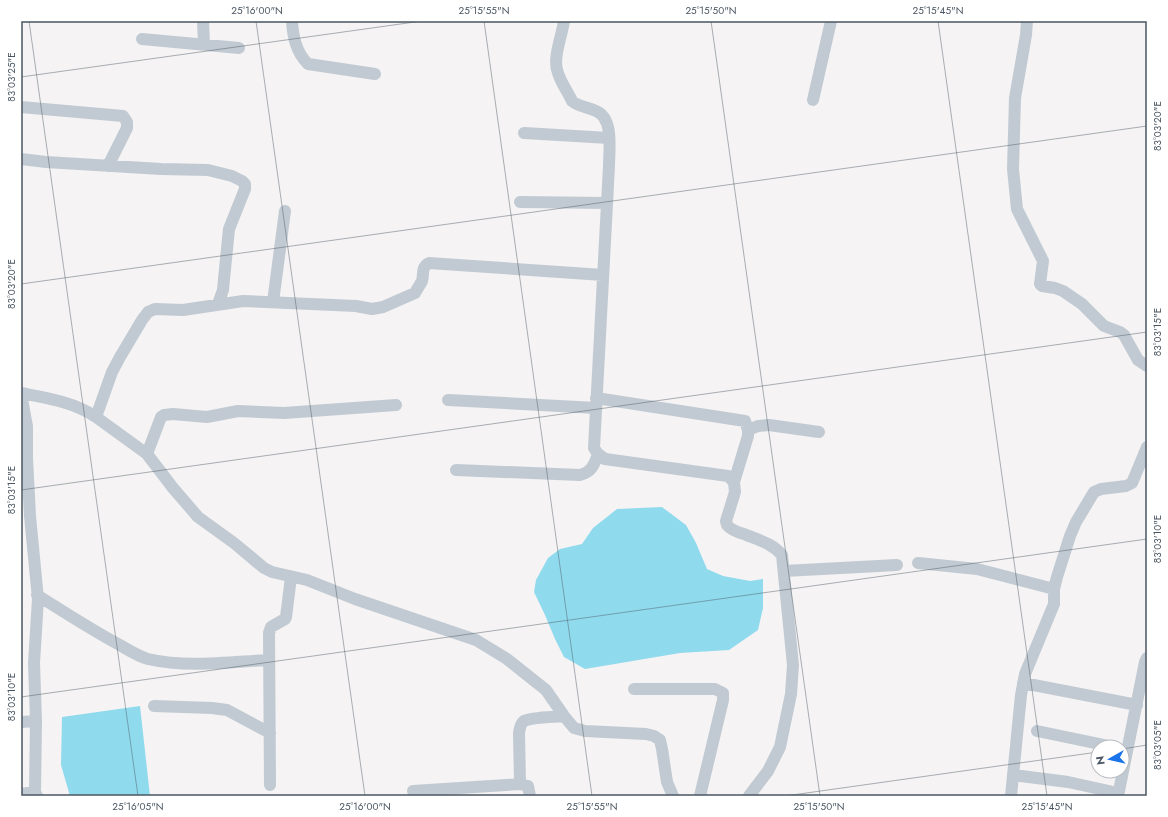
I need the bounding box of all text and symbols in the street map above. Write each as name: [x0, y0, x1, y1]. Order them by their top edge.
text: 25°16'00"N: [231, 3, 283, 18]
text: 25°15'55"N: [459, 3, 509, 18]
text: 25°15'50"N: [685, 3, 737, 18]
text: 25°15'45"N: [913, 3, 963, 18]
text: 83°03'25"E: [4, 52, 19, 102]
text: 83°03'20"E: [1150, 101, 1165, 151]
text: 83°03'20"E: [4, 259, 19, 309]
text: 83°03'15"E: [1150, 308, 1165, 356]
text: 83°03'15"E: [4, 466, 19, 514]
text: 83°03'10"E: [1150, 515, 1165, 563]
text: 83°03'10"E: [4, 673, 19, 721]
text: 83°03'05"E: [1150, 720, 1165, 770]
north arrow: [1090, 739, 1130, 779]
text: N: [1092, 755, 1109, 766]
text: 25°16'05"N: [112, 799, 164, 814]
text: 25°16'00"N: [339, 799, 391, 814]
text: 25°15'55"N: [567, 799, 617, 814]
text: 25°15'50"N: [793, 799, 845, 814]
text: 25°15'45"N: [1022, 799, 1072, 814]

